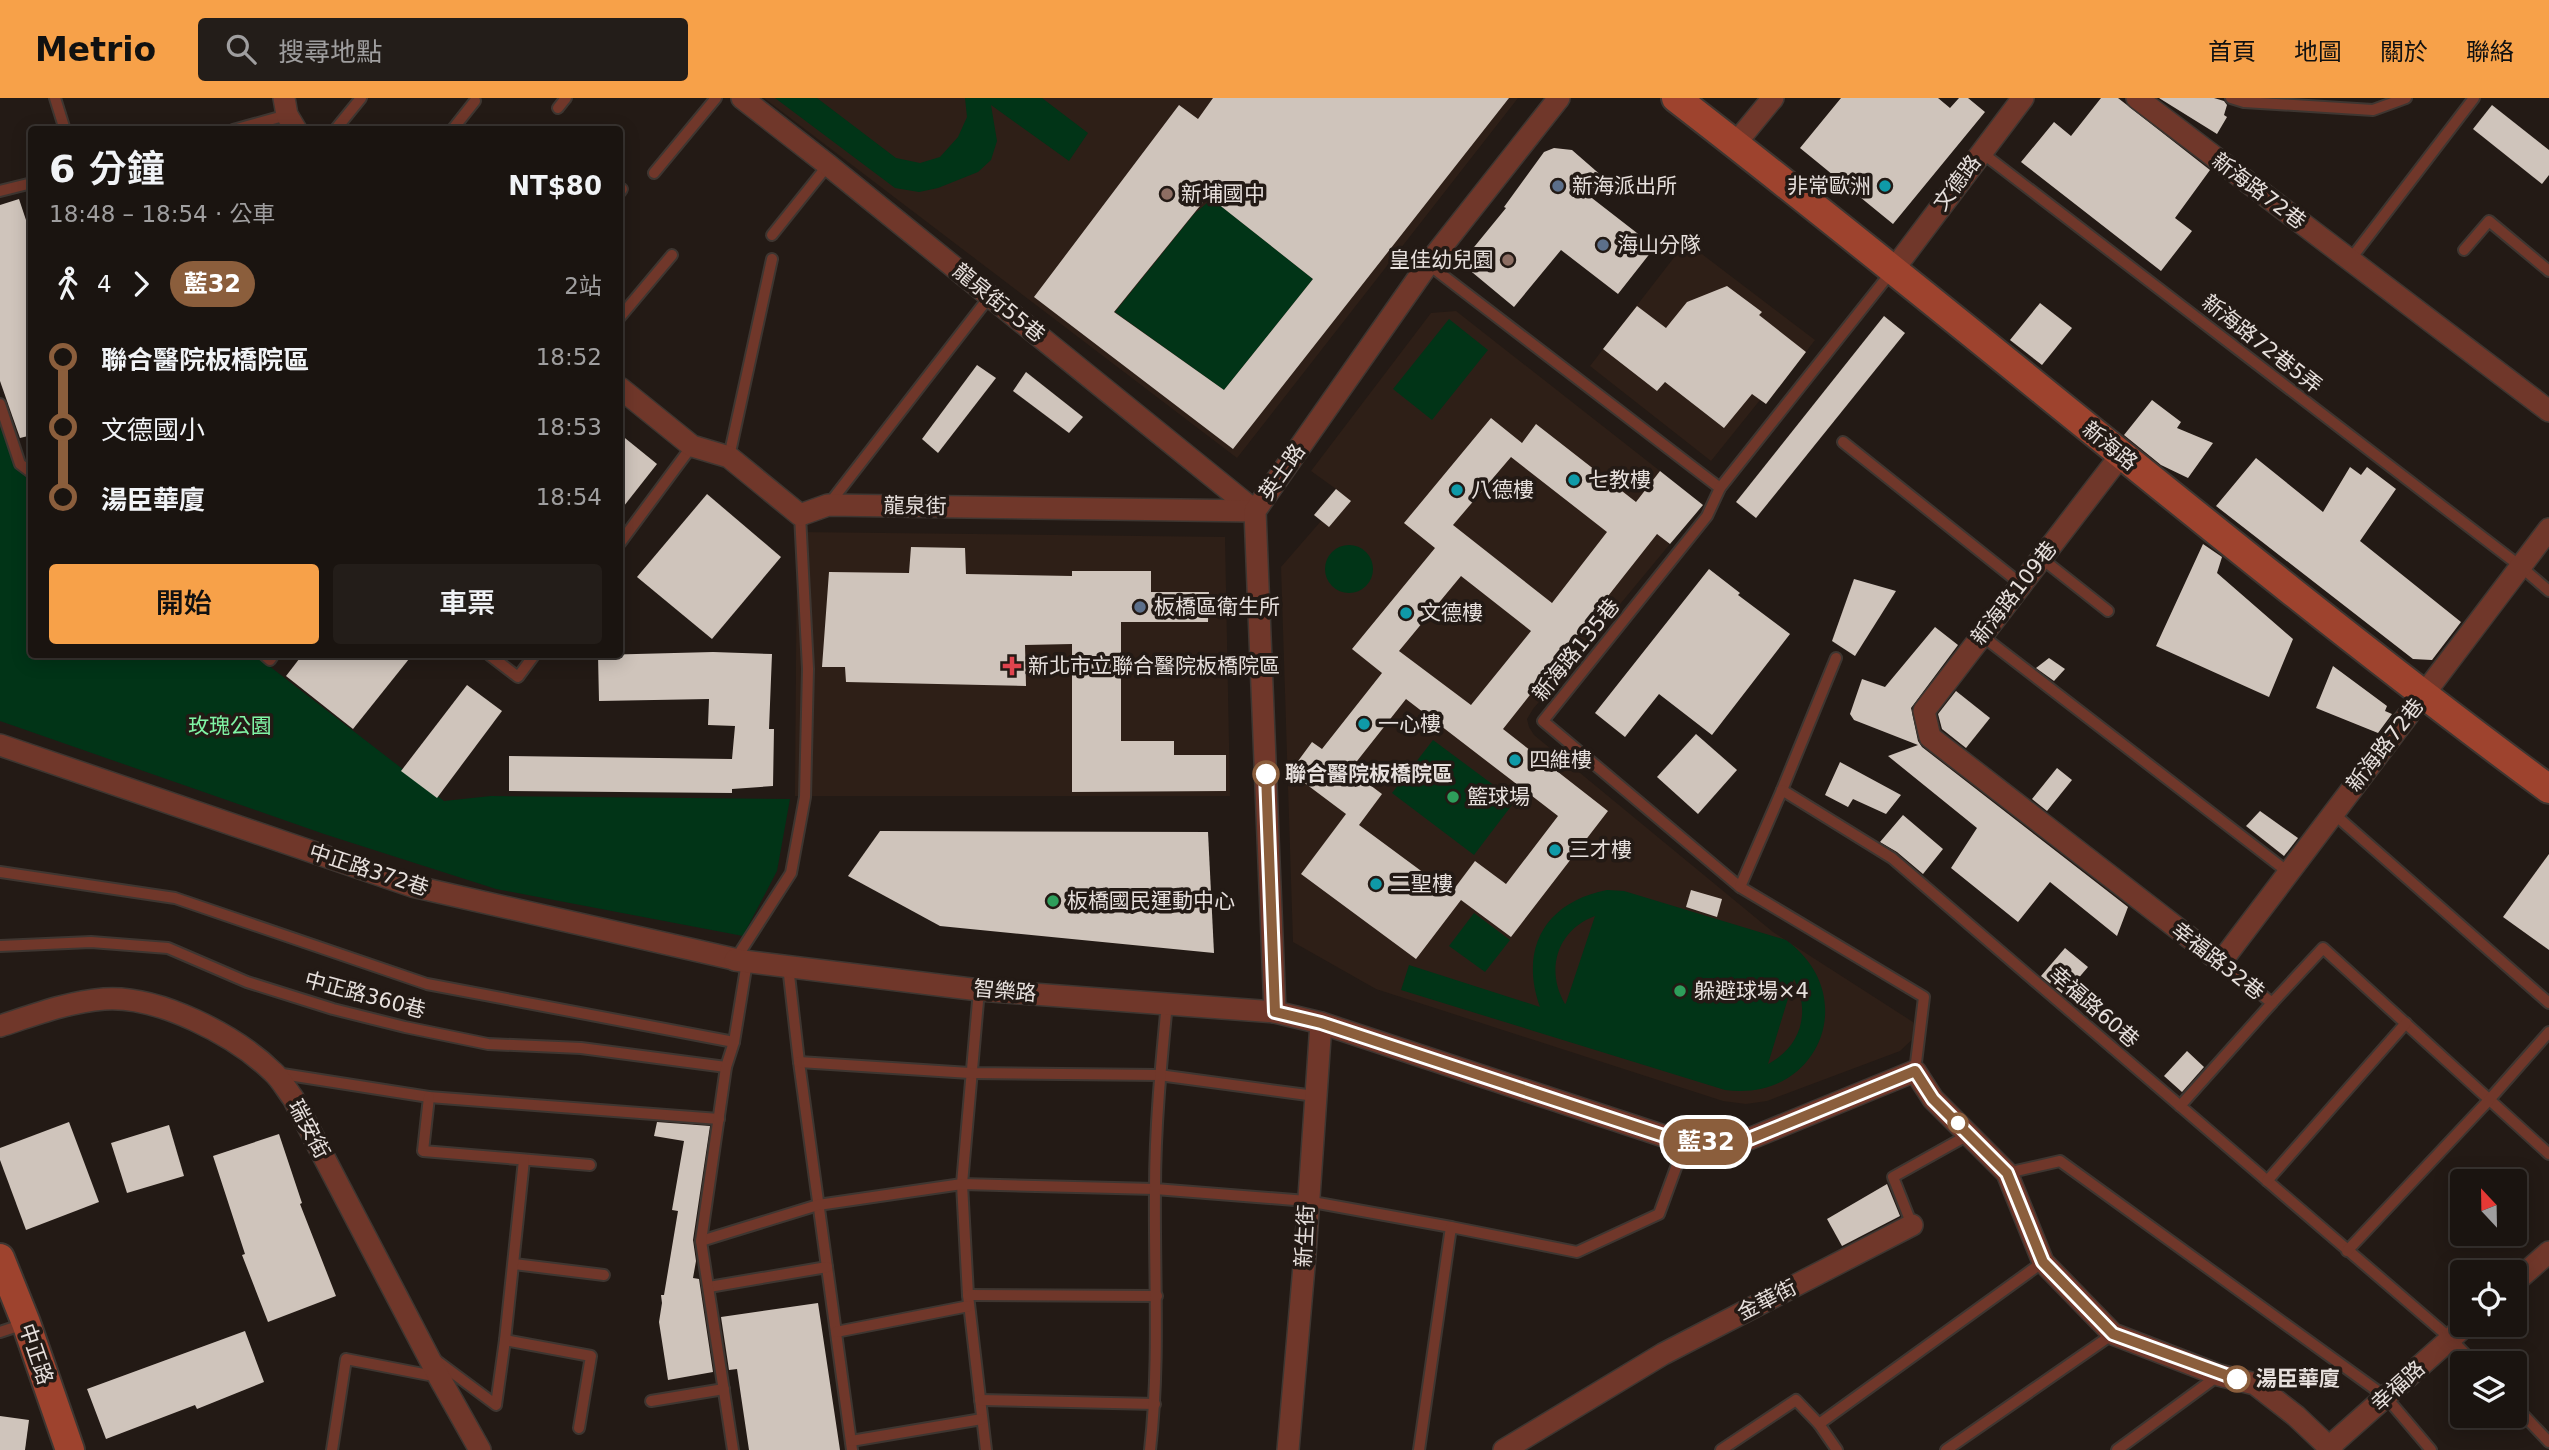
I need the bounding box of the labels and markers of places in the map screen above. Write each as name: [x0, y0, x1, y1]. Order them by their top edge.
place label: 新海派出所: [1572, 174, 1677, 198]
place label: 非常歐洲: [1787, 174, 1871, 198]
marker: 新海派出所: [1550, 178, 1566, 194]
marker: 非常歐洲: [1877, 178, 1893, 194]
place label: 新埔國中: [1181, 182, 1265, 206]
marker: 新埔國中: [1159, 186, 1175, 202]
place label: 海山分隊: [1617, 233, 1701, 257]
marker: 海山分隊: [1595, 237, 1611, 253]
place label: 皇佳幼兒園: [1389, 248, 1494, 272]
marker: 皇佳幼兒園: [1500, 252, 1516, 268]
place label: 七教樓: [1588, 468, 1651, 492]
marker: 七教樓: [1566, 472, 1582, 488]
place label: 八德樓: [1471, 478, 1534, 502]
marker: 八德樓: [1449, 482, 1465, 498]
place label: 板橋區衛生所: [1154, 595, 1280, 619]
marker: 板橋區衛生所: [1132, 599, 1148, 615]
place label: 文德樓: [1420, 601, 1483, 625]
marker: 文德樓: [1398, 605, 1414, 621]
place label: 新北市立聯合醫院板橋院區: [1028, 654, 1280, 678]
marker: 新北市立聯合醫院板橋院區: [1002, 656, 1022, 676]
place label: 一心樓: [1378, 712, 1441, 736]
marker: 一心樓: [1356, 716, 1372, 732]
place label: 四維樓: [1529, 748, 1592, 772]
marker: 四維樓: [1507, 752, 1523, 768]
marker: 聯合醫院板橋院區: [1253, 761, 1279, 787]
place label: 聯合醫院板橋院區: [1285, 762, 1453, 786]
place label: 籃球場: [1467, 785, 1530, 809]
marker: 籃球場: [1445, 789, 1461, 805]
place label: 三才樓: [1569, 838, 1632, 862]
marker: 三才樓: [1547, 842, 1563, 858]
place label: 二聖樓: [1390, 872, 1453, 896]
marker: 二聖樓: [1368, 876, 1384, 892]
place label: 板橋國民運動中心: [1067, 889, 1235, 913]
marker: 板橋國民運動中心: [1045, 893, 1061, 909]
place label: 躲避球場×4: [1694, 979, 1809, 1003]
marker: 躲避球場×4: [1672, 983, 1688, 999]
unlabelled marker: [1948, 1113, 1968, 1133]
marker: 湯臣華廈: [2224, 1366, 2250, 1392]
place label: 湯臣華廈: [2256, 1367, 2340, 1391]

